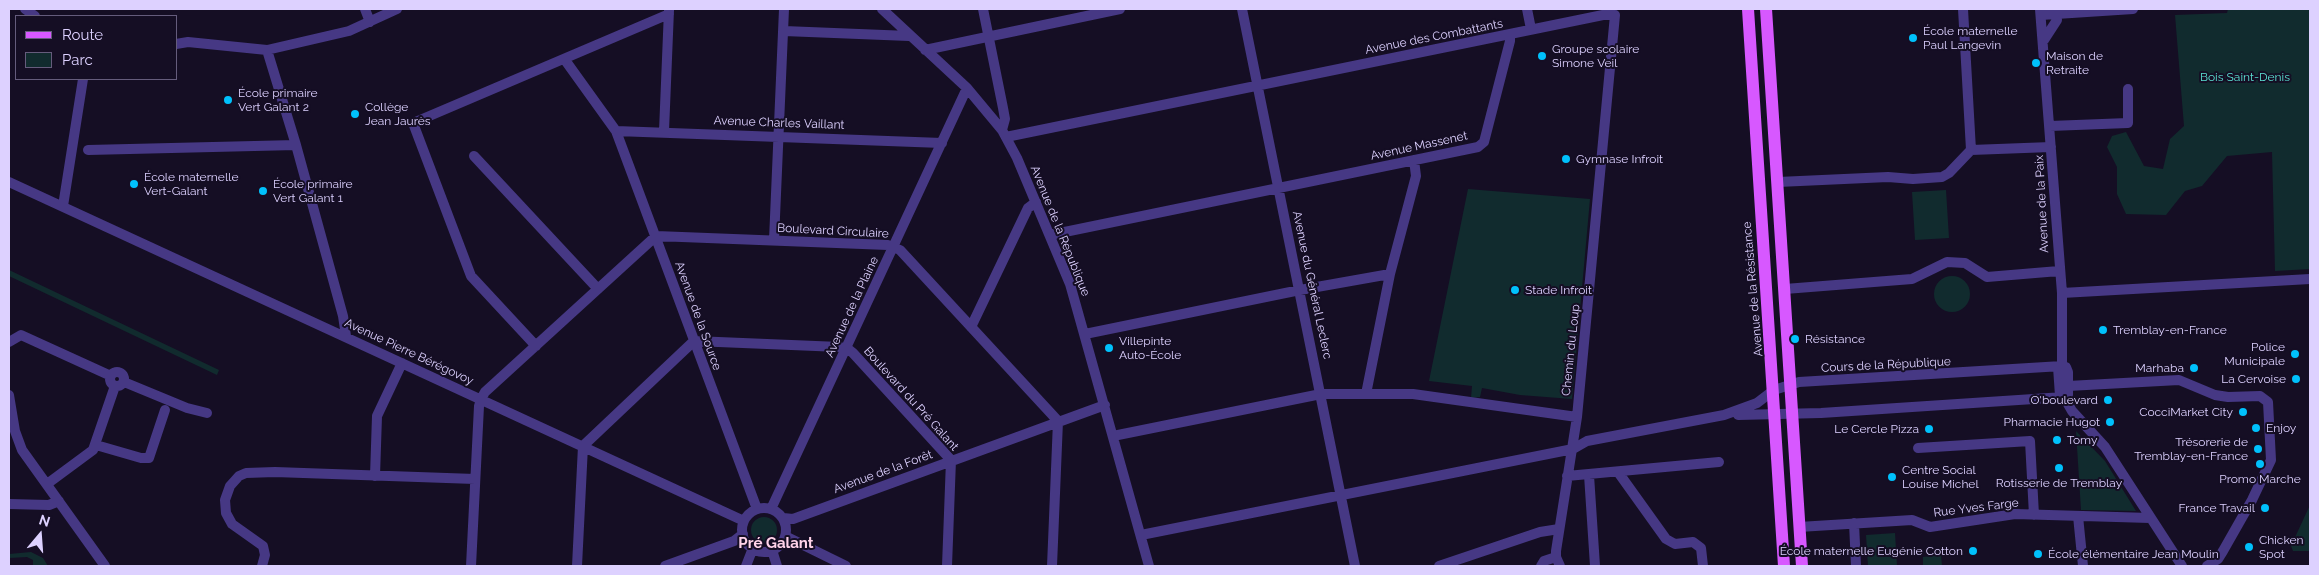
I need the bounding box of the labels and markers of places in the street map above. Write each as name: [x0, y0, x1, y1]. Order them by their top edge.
place label: École maternelle Paul Langevin: [1923, 24, 2017, 52]
marker: École maternelle Paul Langevin: [1907, 32, 1919, 44]
place label: Groupe scolaire Simone Veil: [1552, 42, 1639, 70]
place label: Maison de Retraite: [2046, 49, 2103, 77]
marker: Groupe scolaire Simone Veil: [1536, 50, 1548, 62]
marker: Maison de Retraite: [2030, 57, 2042, 69]
place label: École primaire Vert Galant 2: [238, 86, 318, 114]
marker: École primaire Vert Galant 2: [222, 94, 234, 106]
place label: Collège Jean Jaurès: [365, 100, 431, 128]
marker: Collège Jean Jaurès: [349, 108, 361, 120]
place label: Gymnase Infroit: [1576, 152, 1663, 166]
marker: Gymnase Infroit: [1560, 153, 1572, 165]
place label: École maternelle Vert-Galant: [144, 170, 238, 198]
place label: École primaire Vert Galant 1: [273, 177, 353, 205]
marker: École maternelle Vert-Galant: [128, 178, 140, 190]
marker: École primaire Vert Galant 1: [257, 185, 269, 197]
place label: Stade Infroit: [1525, 283, 1592, 297]
marker: Stade Infroit: [1509, 284, 1521, 296]
place label: Tremblay-en-France: [2113, 323, 2227, 337]
marker: Tremblay-en-France: [2097, 324, 2109, 336]
place label: Résistance: [1805, 332, 1865, 346]
marker: Résistance: [1789, 333, 1801, 345]
place label: Villepinte Auto-École: [1119, 334, 1181, 362]
place label: Police Municipale: [2224, 340, 2285, 368]
marker: Villepinte Auto-École: [1103, 342, 1115, 354]
marker: Police Municipale: [2289, 348, 2301, 360]
place label: Marhaba: [2135, 361, 2184, 375]
marker: Marhaba: [2188, 362, 2200, 374]
place label: La Cervoise: [2221, 372, 2286, 386]
marker: La Cervoise: [2290, 373, 2302, 385]
place label: O'boulevard: [2031, 393, 2098, 407]
marker: O'boulevard: [2102, 394, 2114, 406]
place label: CocciMarket City: [2139, 405, 2233, 419]
marker: CocciMarket City: [2237, 406, 2249, 418]
place label: Pharmacie Hugot: [2003, 415, 2100, 429]
marker: Pharmacie Hugot: [2104, 416, 2116, 428]
place label: Enjoy: [2266, 421, 2296, 435]
place label: Le Cercle Pizza: [1834, 422, 1919, 436]
marker: Enjoy: [2250, 422, 2262, 434]
marker: Le Cercle Pizza: [1923, 423, 1935, 435]
place label: Tomy: [2067, 433, 2098, 447]
marker: Tomy: [2051, 434, 2063, 446]
place label: Trésorerie de Tremblay-en-France: [2134, 435, 2248, 463]
marker: Trésorerie de Tremblay-en-France: [2252, 443, 2264, 455]
marker: Promo Marche: [2254, 458, 2266, 470]
marker: Rotisserie de Tremblay: [2053, 462, 2065, 474]
place label: Centre Social Louise Michel: [1902, 463, 1979, 491]
marker: Centre Social Louise Michel: [1886, 471, 1898, 483]
place label: Promo Marche: [2219, 472, 2301, 486]
place label: Rotisserie de Tremblay: [1996, 476, 2122, 490]
place label: France Travail: [2179, 501, 2255, 515]
marker: France Travail: [2259, 502, 2271, 514]
place label: Chicken Spot: [2259, 533, 2304, 561]
marker: Chicken Spot: [2243, 541, 2255, 553]
place label: École maternelle Eugénie Cotton: [1780, 544, 1963, 558]
marker: École maternelle Eugénie Cotton: [1967, 545, 1979, 557]
place label: École élémentaire Jean Moulin: [2048, 547, 2219, 561]
marker: École élémentaire Jean Moulin: [2032, 548, 2044, 560]

